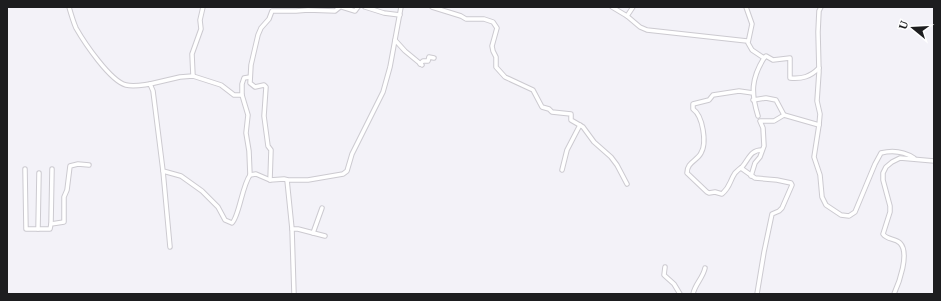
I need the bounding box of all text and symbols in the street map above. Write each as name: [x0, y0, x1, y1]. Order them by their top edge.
north arrow: [893, 8, 933, 48]
text: U: [896, 19, 911, 31]

